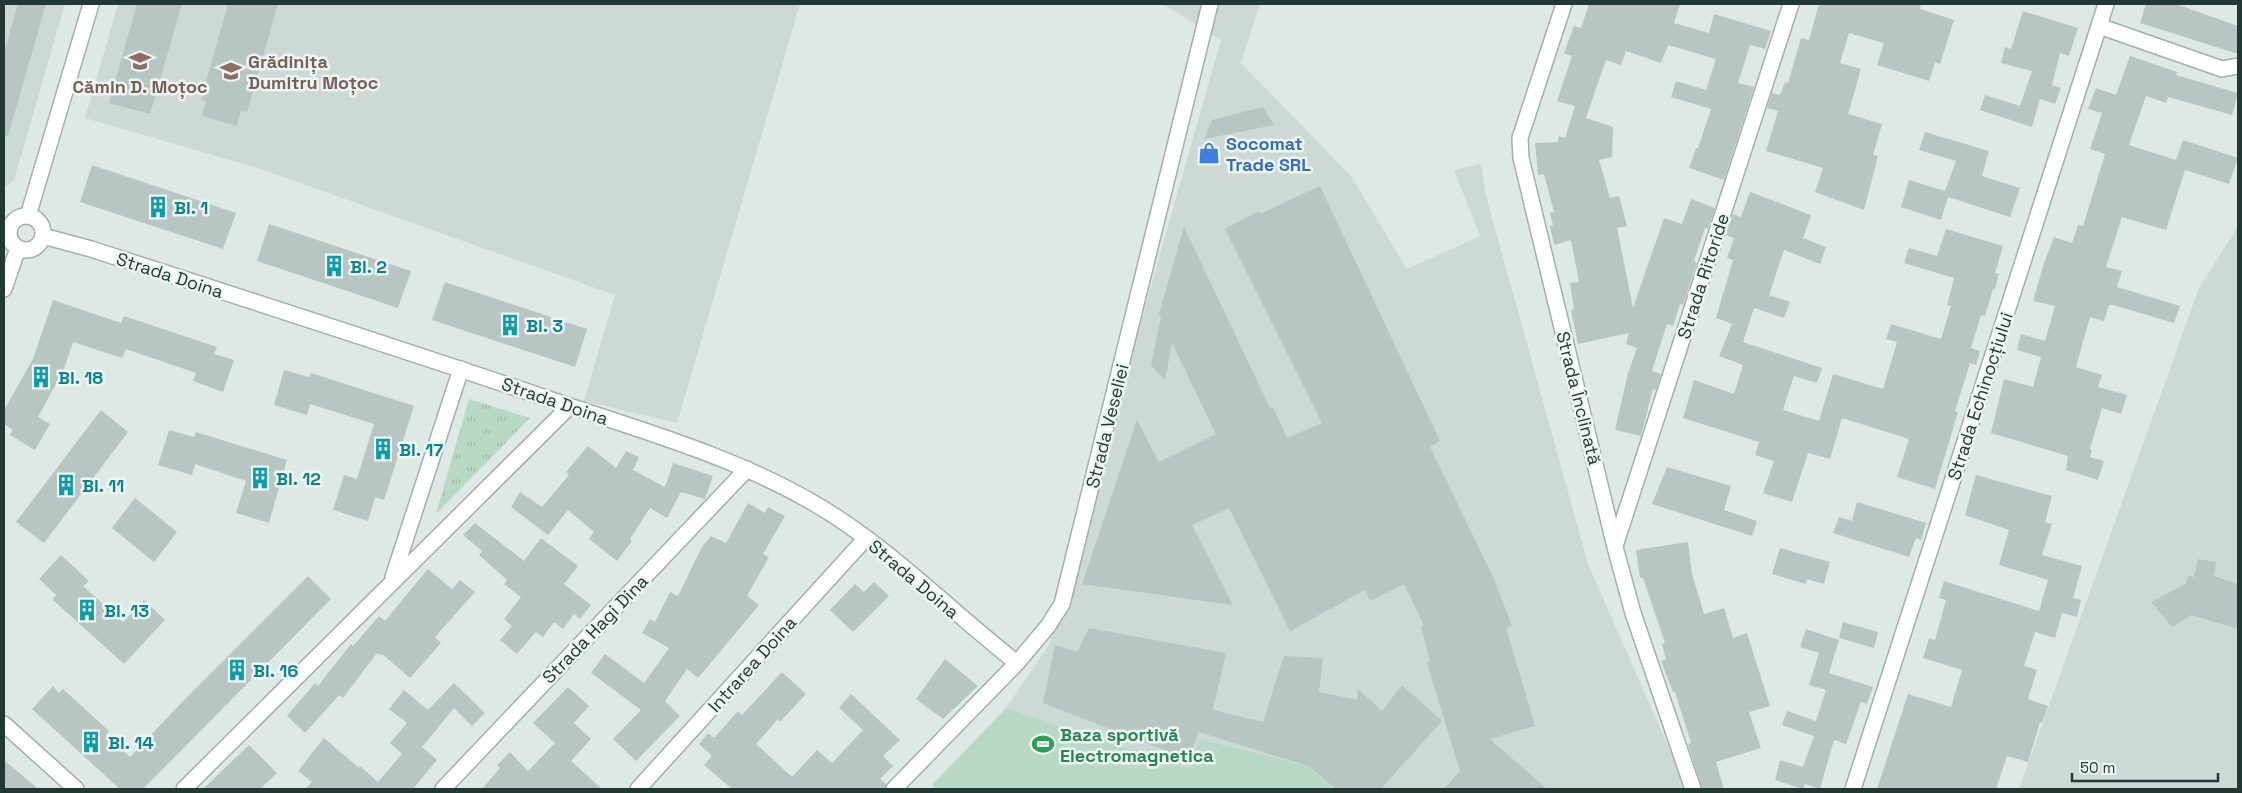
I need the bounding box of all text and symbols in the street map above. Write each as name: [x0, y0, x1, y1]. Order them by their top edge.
school or university icon: Cămin D. Moțoc: [127, 48, 153, 74]
place label: Grădinița Dumitru Moțoc: [248, 50, 378, 96]
school or university icon: Grădinița Dumitru Moțoc: [218, 58, 244, 84]
place label: Cămin D. Moțoc: [73, 75, 207, 100]
place label: Socomat Trade SRL: [1226, 132, 1311, 176]
shop icon: Socomat Trade SRL: [1196, 140, 1222, 166]
building icon: Bl. 1: [145, 194, 171, 220]
place label: Bl. 1: [174, 196, 208, 219]
street label: Strada Ritoride: [1672, 210, 1734, 342]
street label: Strada Doina: [114, 247, 226, 303]
building icon: Bl. 2: [321, 253, 347, 279]
place label: Bl. 2: [350, 255, 387, 278]
street label: Strada Echinocțiului: [1942, 309, 2018, 483]
building icon: Bl. 3: [497, 312, 523, 338]
place label: Bl. 3: [526, 314, 563, 337]
street label: Strada Înclinată: [1551, 329, 1607, 467]
street label: Strada Veseliei: [1080, 361, 1134, 491]
building icon: Bl. 18: [28, 364, 54, 390]
place label: Bl. 18: [58, 366, 103, 389]
street label: Strada Doina: [499, 372, 611, 430]
building icon: Bl. 17: [370, 436, 396, 462]
place label: Bl. 17: [399, 438, 443, 461]
building icon: Bl. 12: [247, 465, 273, 491]
place label: Bl. 12: [276, 467, 321, 490]
building icon: Bl. 11: [53, 472, 79, 498]
place label: Bl. 11: [82, 474, 124, 497]
street label: Strada Doina: [864, 534, 964, 624]
street label: Strada Hagi Dina: [537, 570, 653, 688]
building icon: Bl. 13: [74, 597, 100, 623]
place label: Bl. 13: [104, 599, 149, 622]
street label: Intrarea Doina: [703, 611, 801, 717]
building icon: Bl. 16: [224, 657, 250, 683]
place label: Bl. 16: [253, 659, 298, 682]
place label: Baza sportivă Electromagnetica: [1060, 723, 1214, 767]
building icon: Bl. 14: [78, 729, 104, 755]
place label: Bl. 14: [108, 731, 154, 754]
sports icon: Baza sportivă Electromagnetica: [1030, 731, 1056, 757]
scale bar: [2072, 750, 2218, 782]
text: 50 m: [2080, 758, 2115, 777]

